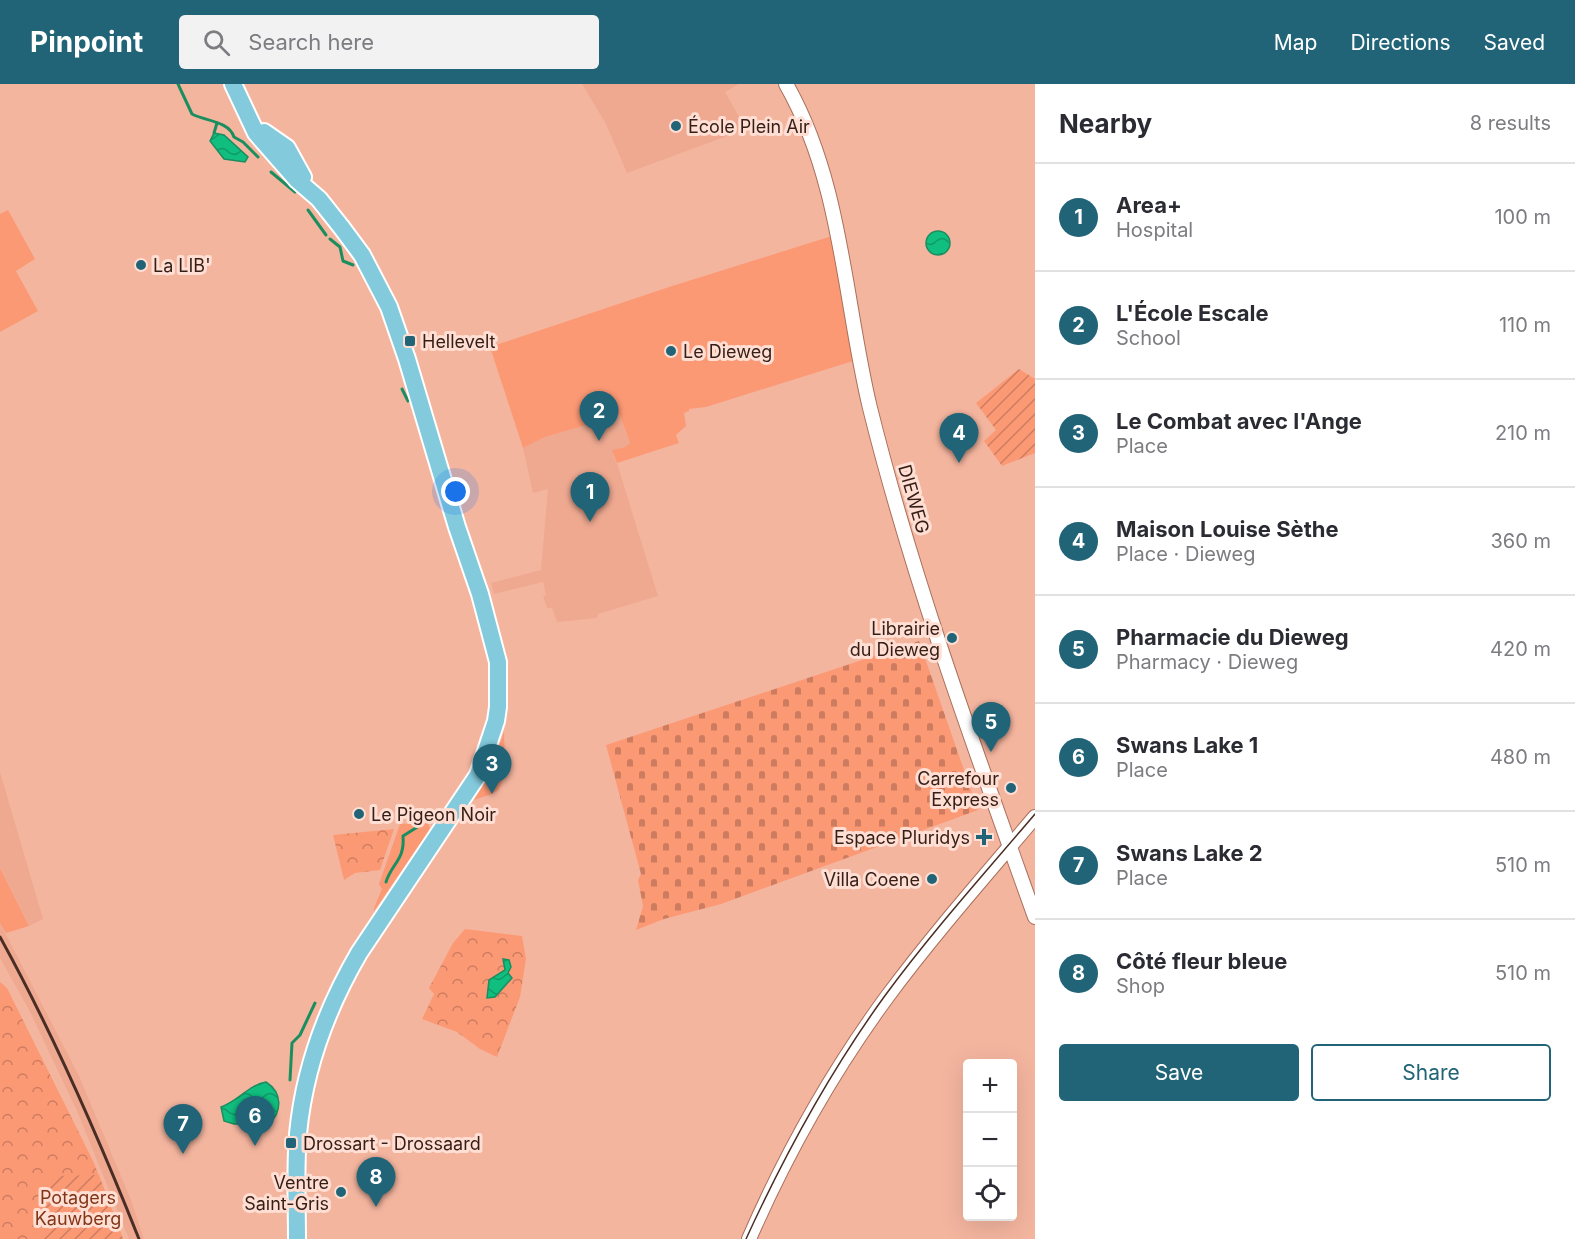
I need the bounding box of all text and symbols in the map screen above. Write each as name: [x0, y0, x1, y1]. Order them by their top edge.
search box: [179, 15, 599, 69]
text: Pinpoint: [30, 25, 143, 59]
icon: search: [200, 26, 233, 59]
text: Search here: [248, 29, 374, 55]
text: Map: [1274, 30, 1317, 55]
text: Directions: [1350, 30, 1451, 55]
text: Saved: [1484, 30, 1545, 55]
text: Nearby: [1059, 108, 1152, 139]
text: 8 results: [1470, 111, 1551, 135]
place label: École Plein Air: [688, 115, 810, 137]
marker: École Plein Air: [669, 119, 683, 133]
text: Area+: [1116, 192, 1182, 218]
text: 1: [1074, 205, 1083, 229]
text: 100 m: [1494, 205, 1551, 229]
text: Hospital: [1116, 218, 1193, 242]
place label: La LIB': [153, 255, 211, 276]
marker: La LIB': [134, 258, 148, 272]
text: L'École Escale: [1116, 300, 1269, 326]
text: 2: [1072, 313, 1085, 337]
text: 110 m: [1499, 313, 1551, 337]
text: School: [1116, 326, 1181, 350]
place label: Hellevelt: [422, 331, 496, 352]
marker: Hellevelt: [403, 334, 417, 348]
place label: Le Dieweg: [683, 341, 772, 362]
marker: Le Dieweg: [664, 344, 678, 358]
pin: 2: [580, 392, 618, 441]
text: Le Combat avec l'Ange: [1116, 408, 1362, 434]
pin: 4: [940, 414, 978, 463]
text: 3: [1072, 421, 1085, 445]
text: 210 m: [1495, 421, 1551, 445]
text: Place: [1116, 434, 1168, 458]
street label: DIEWEG: [894, 462, 934, 536]
pin: 1: [570, 472, 610, 522]
your location: [441, 477, 470, 506]
text: Maison Louise Sèthe: [1116, 516, 1339, 542]
text: 4: [1072, 529, 1085, 553]
text: 360 m: [1490, 529, 1551, 553]
text: Place · Dieweg: [1116, 542, 1255, 566]
place label: Librairie du Dieweg: [850, 618, 940, 660]
text: Pharmacie du Dieweg: [1116, 624, 1349, 650]
marker: Librairie du Dieweg: [945, 631, 959, 645]
text: 5: [1072, 637, 1085, 661]
text: 420 m: [1490, 637, 1551, 661]
text: Pharmacy · Dieweg: [1116, 650, 1298, 674]
pin: 5: [972, 702, 1010, 752]
text: Swans Lake 1: [1116, 732, 1258, 758]
pin: 3: [472, 744, 512, 794]
text: 6: [1072, 745, 1085, 769]
text: 480 m: [1490, 745, 1551, 769]
text: Place: [1116, 758, 1168, 782]
place label: Carrefour Express: [917, 768, 999, 810]
marker: Carrefour Express: [1004, 781, 1018, 795]
place label: Le Pigeon Noir: [371, 804, 496, 825]
marker: Le Pigeon Noir: [352, 807, 366, 821]
place label: Espace Pluridys: [834, 827, 970, 848]
marker: Espace Pluridys: [975, 828, 993, 846]
text: Swans Lake 2: [1116, 840, 1263, 866]
text: 7: [1073, 853, 1084, 877]
text: 510 m: [1495, 853, 1551, 877]
text: Place: [1116, 866, 1168, 890]
place label: Villa Coene: [824, 869, 920, 890]
marker: Villa Coene: [925, 872, 939, 886]
text: Côté fleur bleue: [1116, 948, 1287, 974]
text: 8: [1072, 961, 1085, 985]
text: 510 m: [1495, 961, 1551, 985]
text: Shop: [1116, 974, 1165, 998]
button: Save: [1059, 1044, 1299, 1101]
button: Share: [1311, 1044, 1551, 1101]
map controls: [963, 1059, 1017, 1221]
button: +: [963, 1059, 1017, 1113]
pin: 6: [236, 1096, 274, 1146]
pin: 7: [164, 1104, 202, 1154]
button: −: [963, 1113, 1017, 1167]
place label: Drossart - Drossaard: [303, 1133, 481, 1154]
marker: Drossart - Drossaard: [284, 1136, 298, 1150]
pin: 8: [356, 1158, 395, 1207]
button: locate: [963, 1167, 1017, 1221]
place label: Ventre Saint-Gris: [244, 1172, 329, 1214]
marker: Ventre Saint-Gris: [334, 1185, 348, 1199]
park label: Potagers Kauwberg: [35, 1187, 121, 1229]

